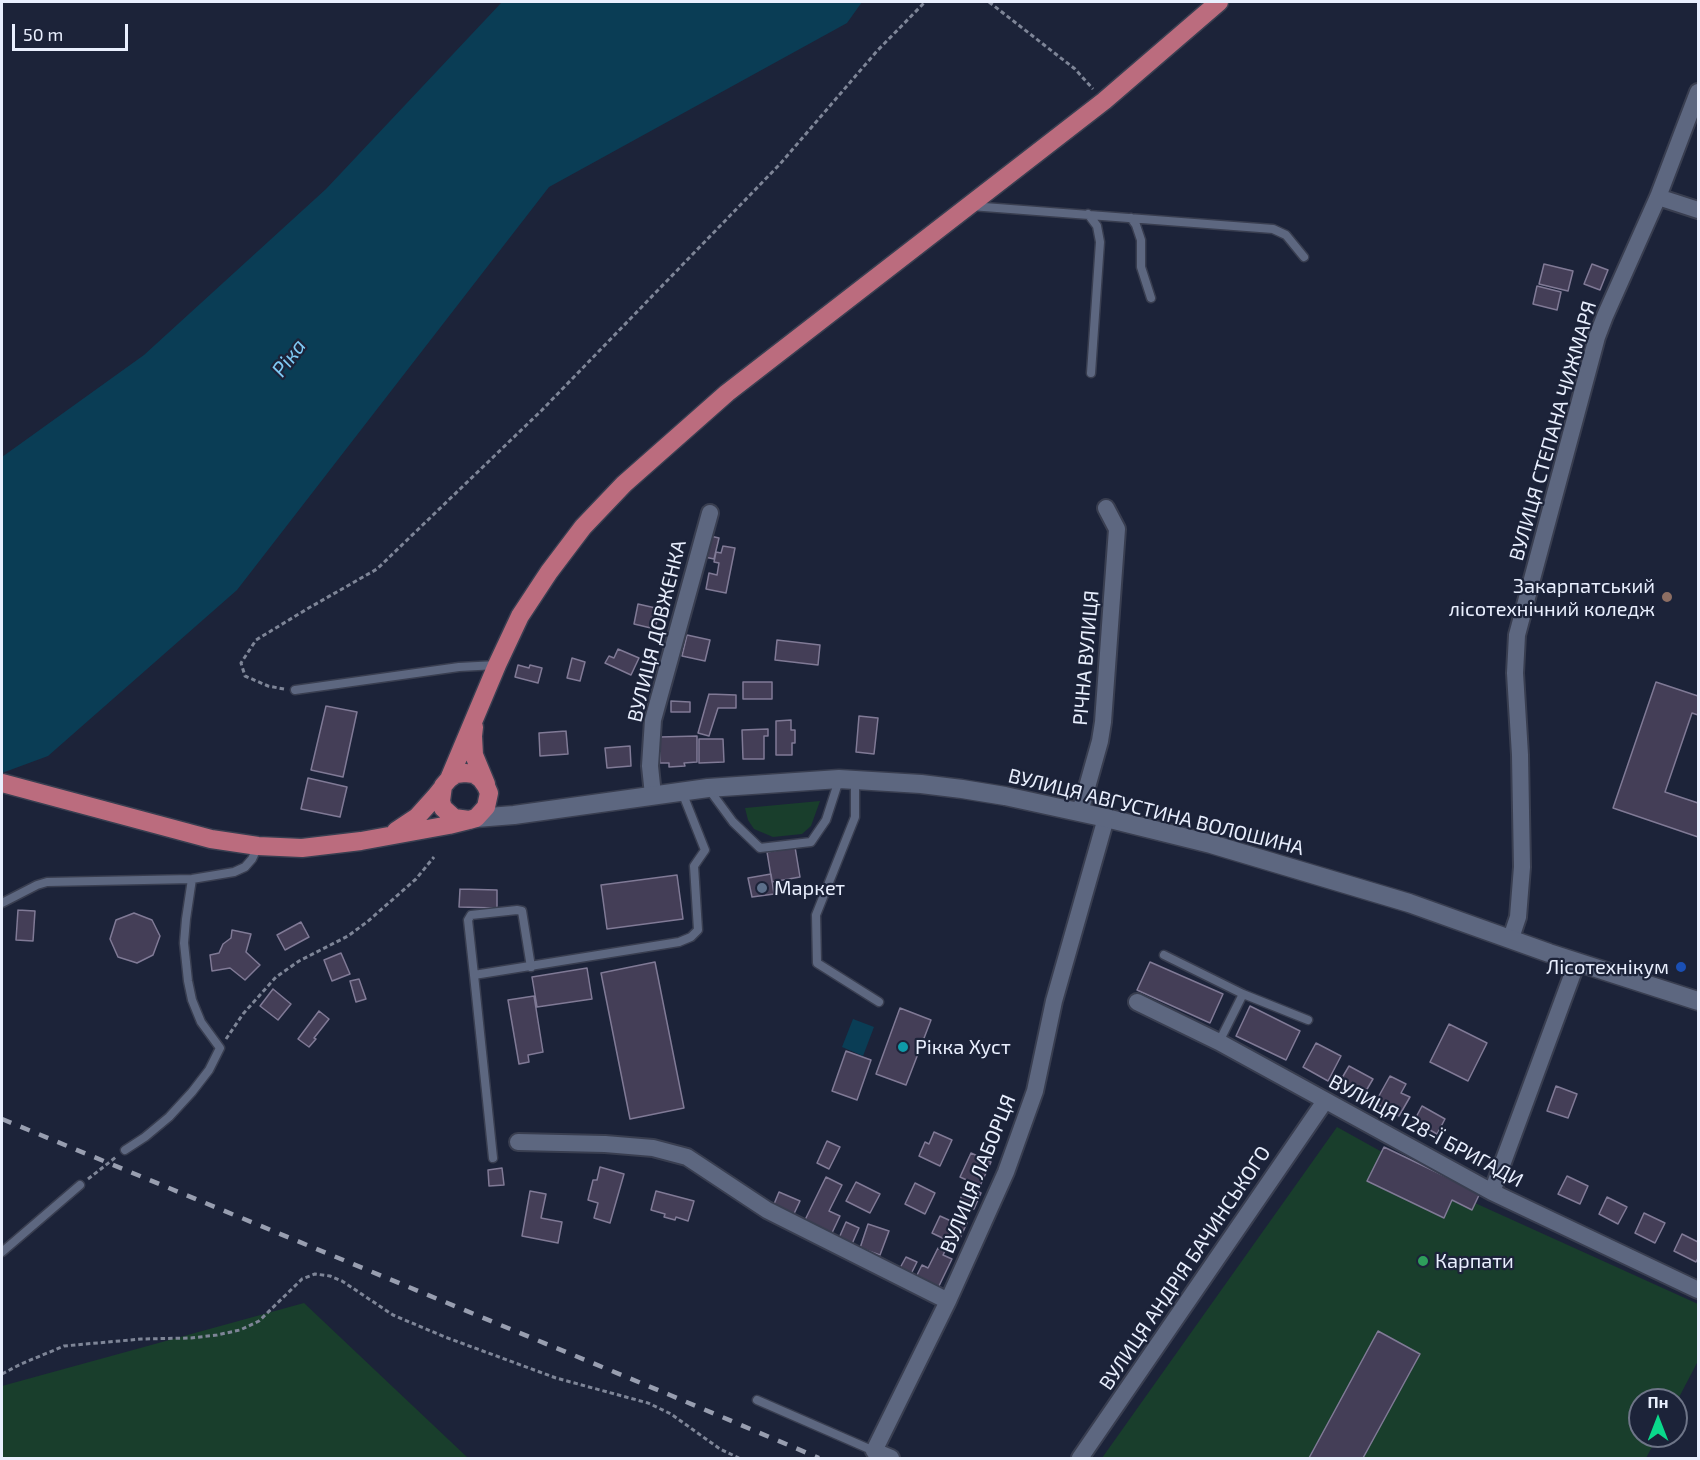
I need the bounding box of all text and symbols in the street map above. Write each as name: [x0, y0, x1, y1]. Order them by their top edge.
scale bar: [15, 12, 130, 50]
text: 50 m: [23, 23, 63, 45]
street label: ВУЛИЦЯ СТЕПАНА ЧИЖМАРЯ: [1504, 298, 1602, 564]
water label: Ріка: [267, 334, 311, 382]
street label: ВУЛИЦЯ ДОВЖЕНКА: [623, 537, 691, 725]
place label: Закарпатський лісотехнічний коледж: [1449, 574, 1655, 621]
street label: РІЧНА ВУЛИЦЯ: [1068, 589, 1104, 727]
marker: Закарпатський лісотехнічний коледж: [1660, 590, 1674, 604]
street label: ВУЛИЦЯ АВГУСТИНА ВОЛОШИНА: [1006, 764, 1306, 860]
place label: Маркет: [774, 876, 845, 900]
marker: Маркет: [755, 881, 769, 895]
place label: Лісотехнікум: [1546, 955, 1669, 979]
marker: Лісотехнікум: [1674, 960, 1688, 974]
place label: Рікка Хуст: [915, 1035, 1011, 1059]
marker: Рікка Хуст: [896, 1040, 910, 1054]
street label: ВУЛИЦЯ 128-Ї БРИГАДИ: [1325, 1070, 1527, 1192]
street label: ВУЛИЦЯ ЛАБОРЦЯ: [935, 1091, 1021, 1257]
street label: ВУЛИЦЯ АНДРІЯ БАЧИНСЬКОГО: [1094, 1142, 1276, 1394]
place label: Карпати: [1435, 1249, 1514, 1273]
marker: Карпати: [1416, 1254, 1430, 1268]
north arrow: [1628, 1388, 1688, 1448]
text: Пн: [1648, 1392, 1668, 1411]

